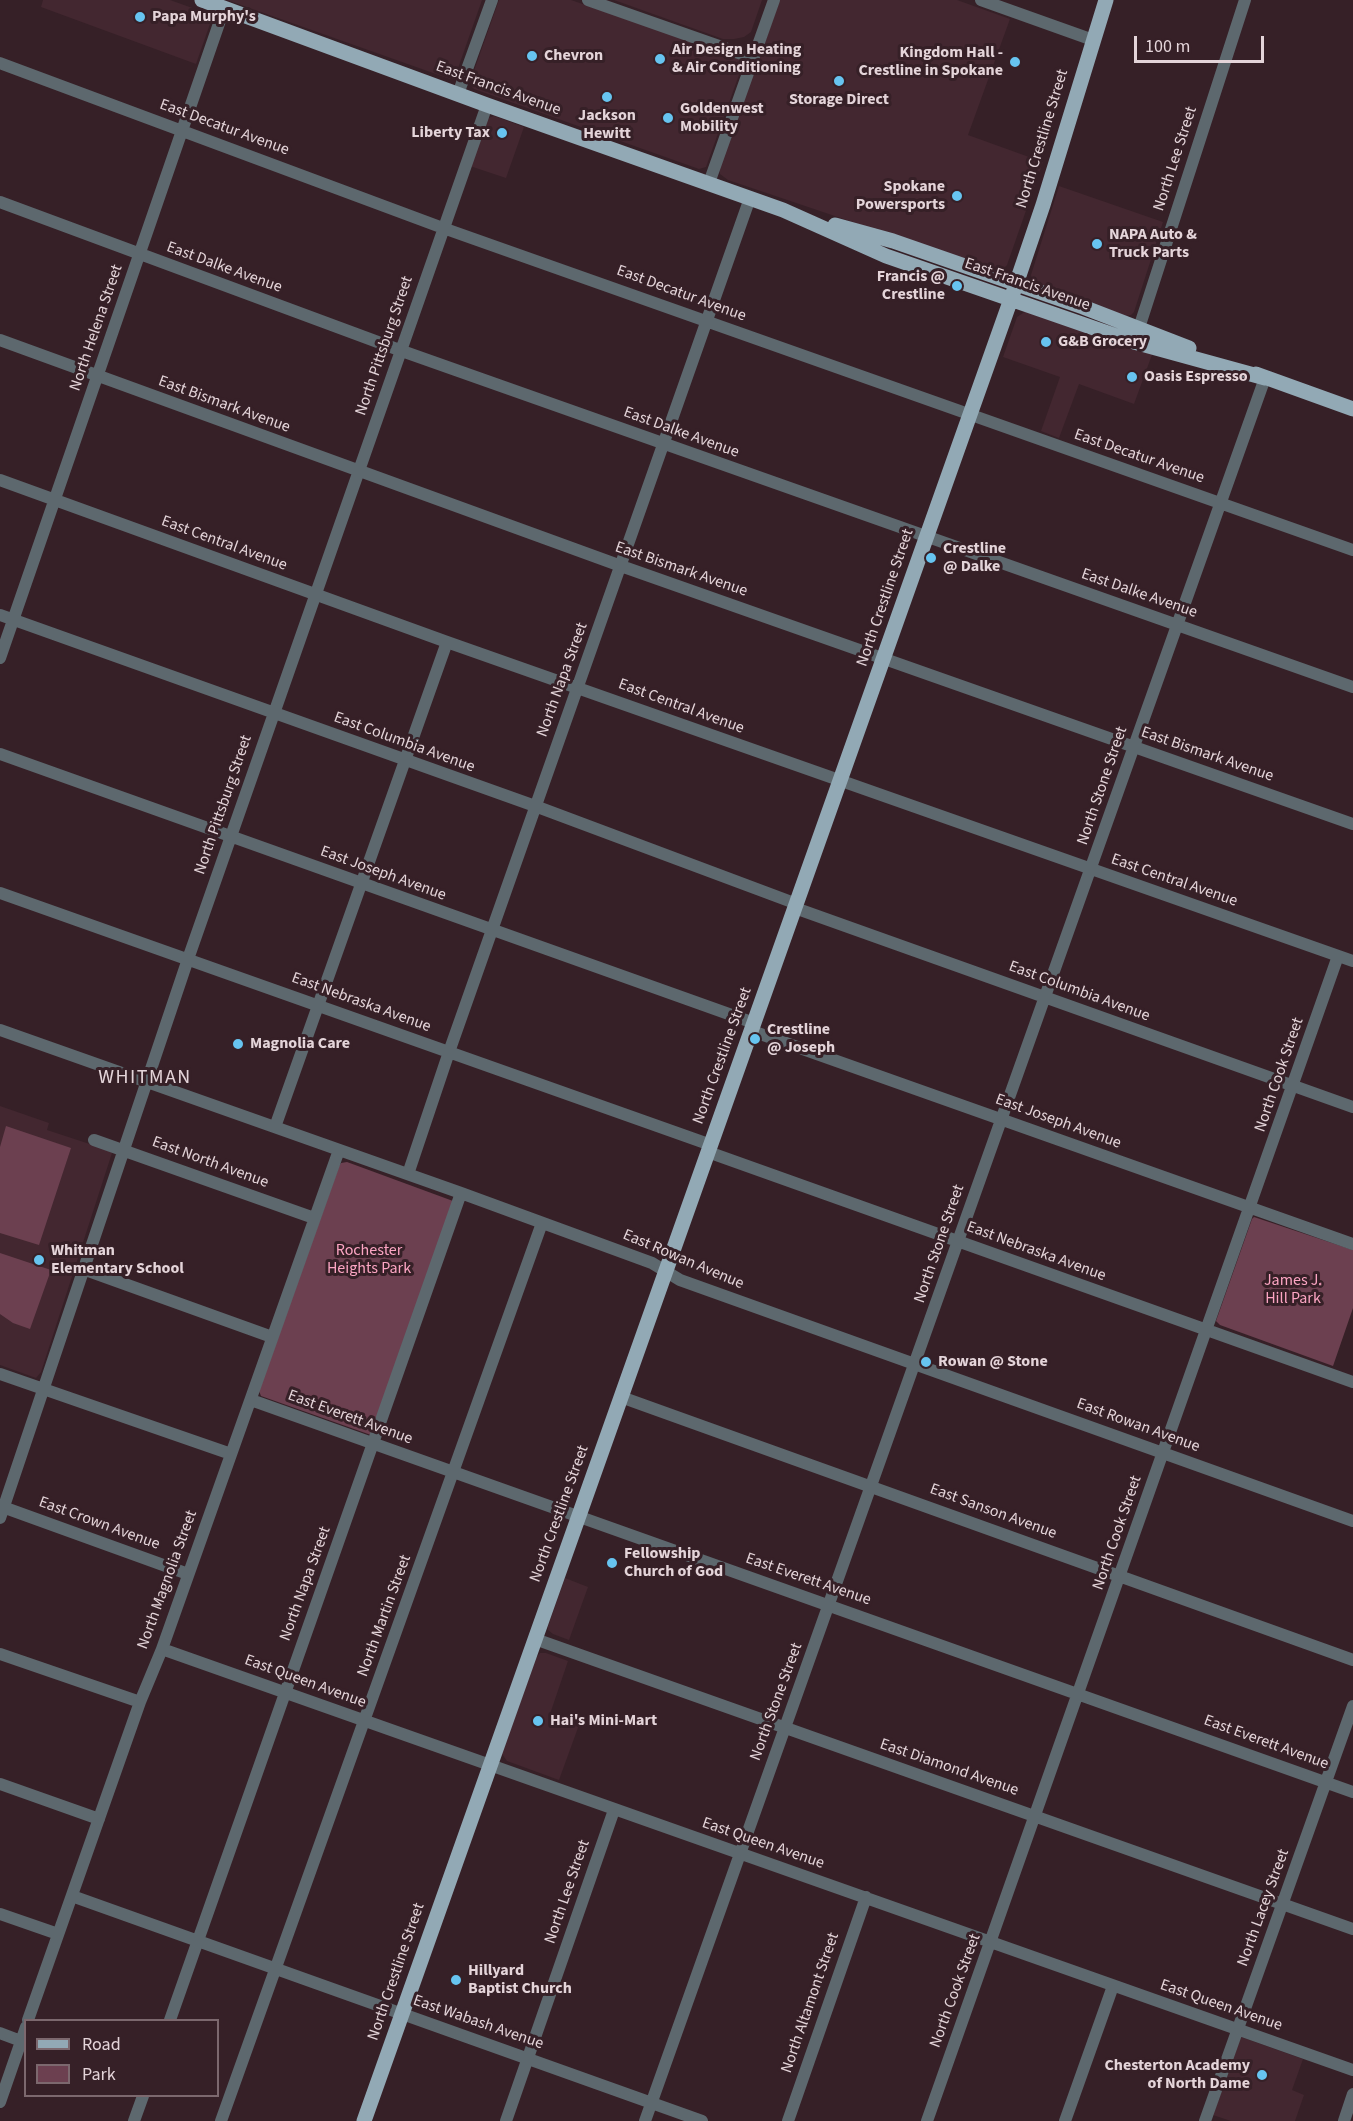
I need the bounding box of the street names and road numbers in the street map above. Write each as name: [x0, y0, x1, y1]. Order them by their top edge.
street label: East Francis Avenue: [433, 57, 563, 121]
street label: North Crestline Street: [1013, 67, 1073, 211]
street label: East Decatur Avenue: [157, 96, 291, 160]
street label: North Lee Street: [1150, 104, 1202, 214]
street label: East Dalke Avenue: [164, 238, 284, 298]
street label: East Francis Avenue: [962, 255, 1092, 315]
street label: North Helena Street: [66, 262, 128, 394]
street label: East Decatur Avenue: [614, 262, 748, 326]
street label: North Pittsburg Street: [352, 274, 418, 418]
street label: East Bismark Avenue: [155, 372, 293, 438]
street label: East Dalke Avenue: [621, 403, 741, 463]
street label: East Decatur Avenue: [1071, 426, 1207, 488]
street label: East Central Avenue: [158, 512, 290, 576]
street label: North Crestline Street: [853, 527, 919, 669]
street label: East Bismark Avenue: [612, 538, 750, 602]
street label: East Dalke Avenue: [1078, 565, 1200, 623]
street label: North Napa Street: [533, 620, 593, 740]
street label: East Central Avenue: [615, 675, 747, 739]
street label: East Columbia Avenue: [331, 709, 477, 777]
street label: East Bismark Avenue: [1138, 723, 1276, 787]
street label: North Stone Street: [1074, 724, 1132, 848]
street label: North Pittsburg Street: [191, 733, 257, 877]
street label: East Joseph Avenue: [317, 842, 449, 906]
street label: East Central Avenue: [1108, 850, 1240, 912]
street label: East Columbia Avenue: [1006, 958, 1152, 1026]
street label: East Nebraska Avenue: [289, 969, 433, 1037]
street label: North Crestline Street: [689, 985, 757, 1127]
street label: North Cook Street: [1251, 1015, 1309, 1135]
street label: East Joseph Avenue: [992, 1090, 1124, 1154]
street label: East North Avenue: [149, 1133, 271, 1193]
street label: North Stone Street: [911, 1182, 969, 1306]
street label: East Nebraska Avenue: [964, 1218, 1108, 1286]
street label: East Rowan Avenue: [620, 1226, 746, 1294]
street label: East Everett Avenue: [285, 1387, 415, 1449]
street label: East Rowan Avenue: [1074, 1395, 1202, 1457]
street label: North Crestline Street: [526, 1443, 594, 1585]
street label: North Cook Street: [1089, 1473, 1147, 1593]
street label: East Sanson Avenue: [927, 1480, 1059, 1544]
street label: East Crown Avenue: [36, 1493, 162, 1555]
street label: North Magnolia Street: [134, 1508, 202, 1652]
street label: North Napa Street: [276, 1524, 336, 1644]
street label: East Everett Avenue: [743, 1550, 873, 1610]
street label: North Martin Street: [354, 1552, 416, 1680]
street label: North Stone Street: [747, 1641, 807, 1763]
street label: East Queen Avenue: [242, 1651, 368, 1713]
street label: East Everett Avenue: [1201, 1712, 1331, 1774]
street label: East Diamond Avenue: [877, 1735, 1021, 1801]
street label: East Queen Avenue: [699, 1814, 827, 1874]
street label: North Lee Street: [541, 1838, 595, 1946]
street label: North Lacey Street: [1234, 1847, 1294, 1969]
street label: North Crestline Street: [364, 1901, 430, 2043]
street label: North Altamont Street: [778, 1930, 844, 2076]
street label: North Cook Street: [927, 1932, 985, 2050]
street label: East Queen Avenue: [1157, 1976, 1285, 2036]
street label: East Wabash Avenue: [410, 1992, 546, 2054]

